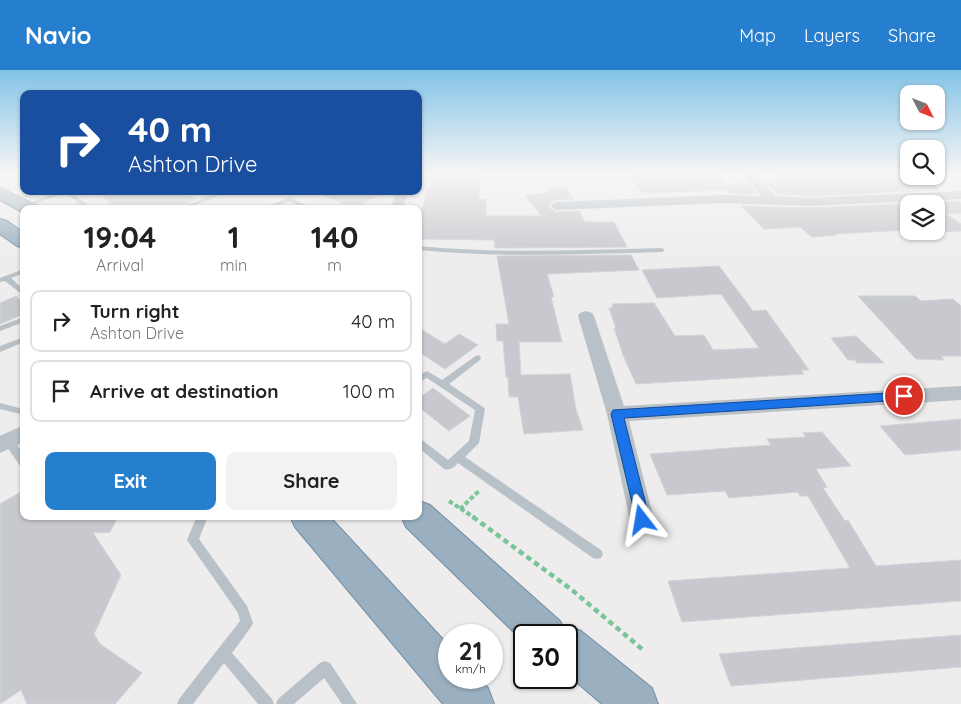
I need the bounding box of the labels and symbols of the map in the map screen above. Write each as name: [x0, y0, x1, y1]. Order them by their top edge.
north arrow: [900, 85, 945, 130]
pin: [883, 375, 925, 417]
position arrow: [615, 493, 667, 545]
speed limit sign: 30: [513, 624, 578, 689]

